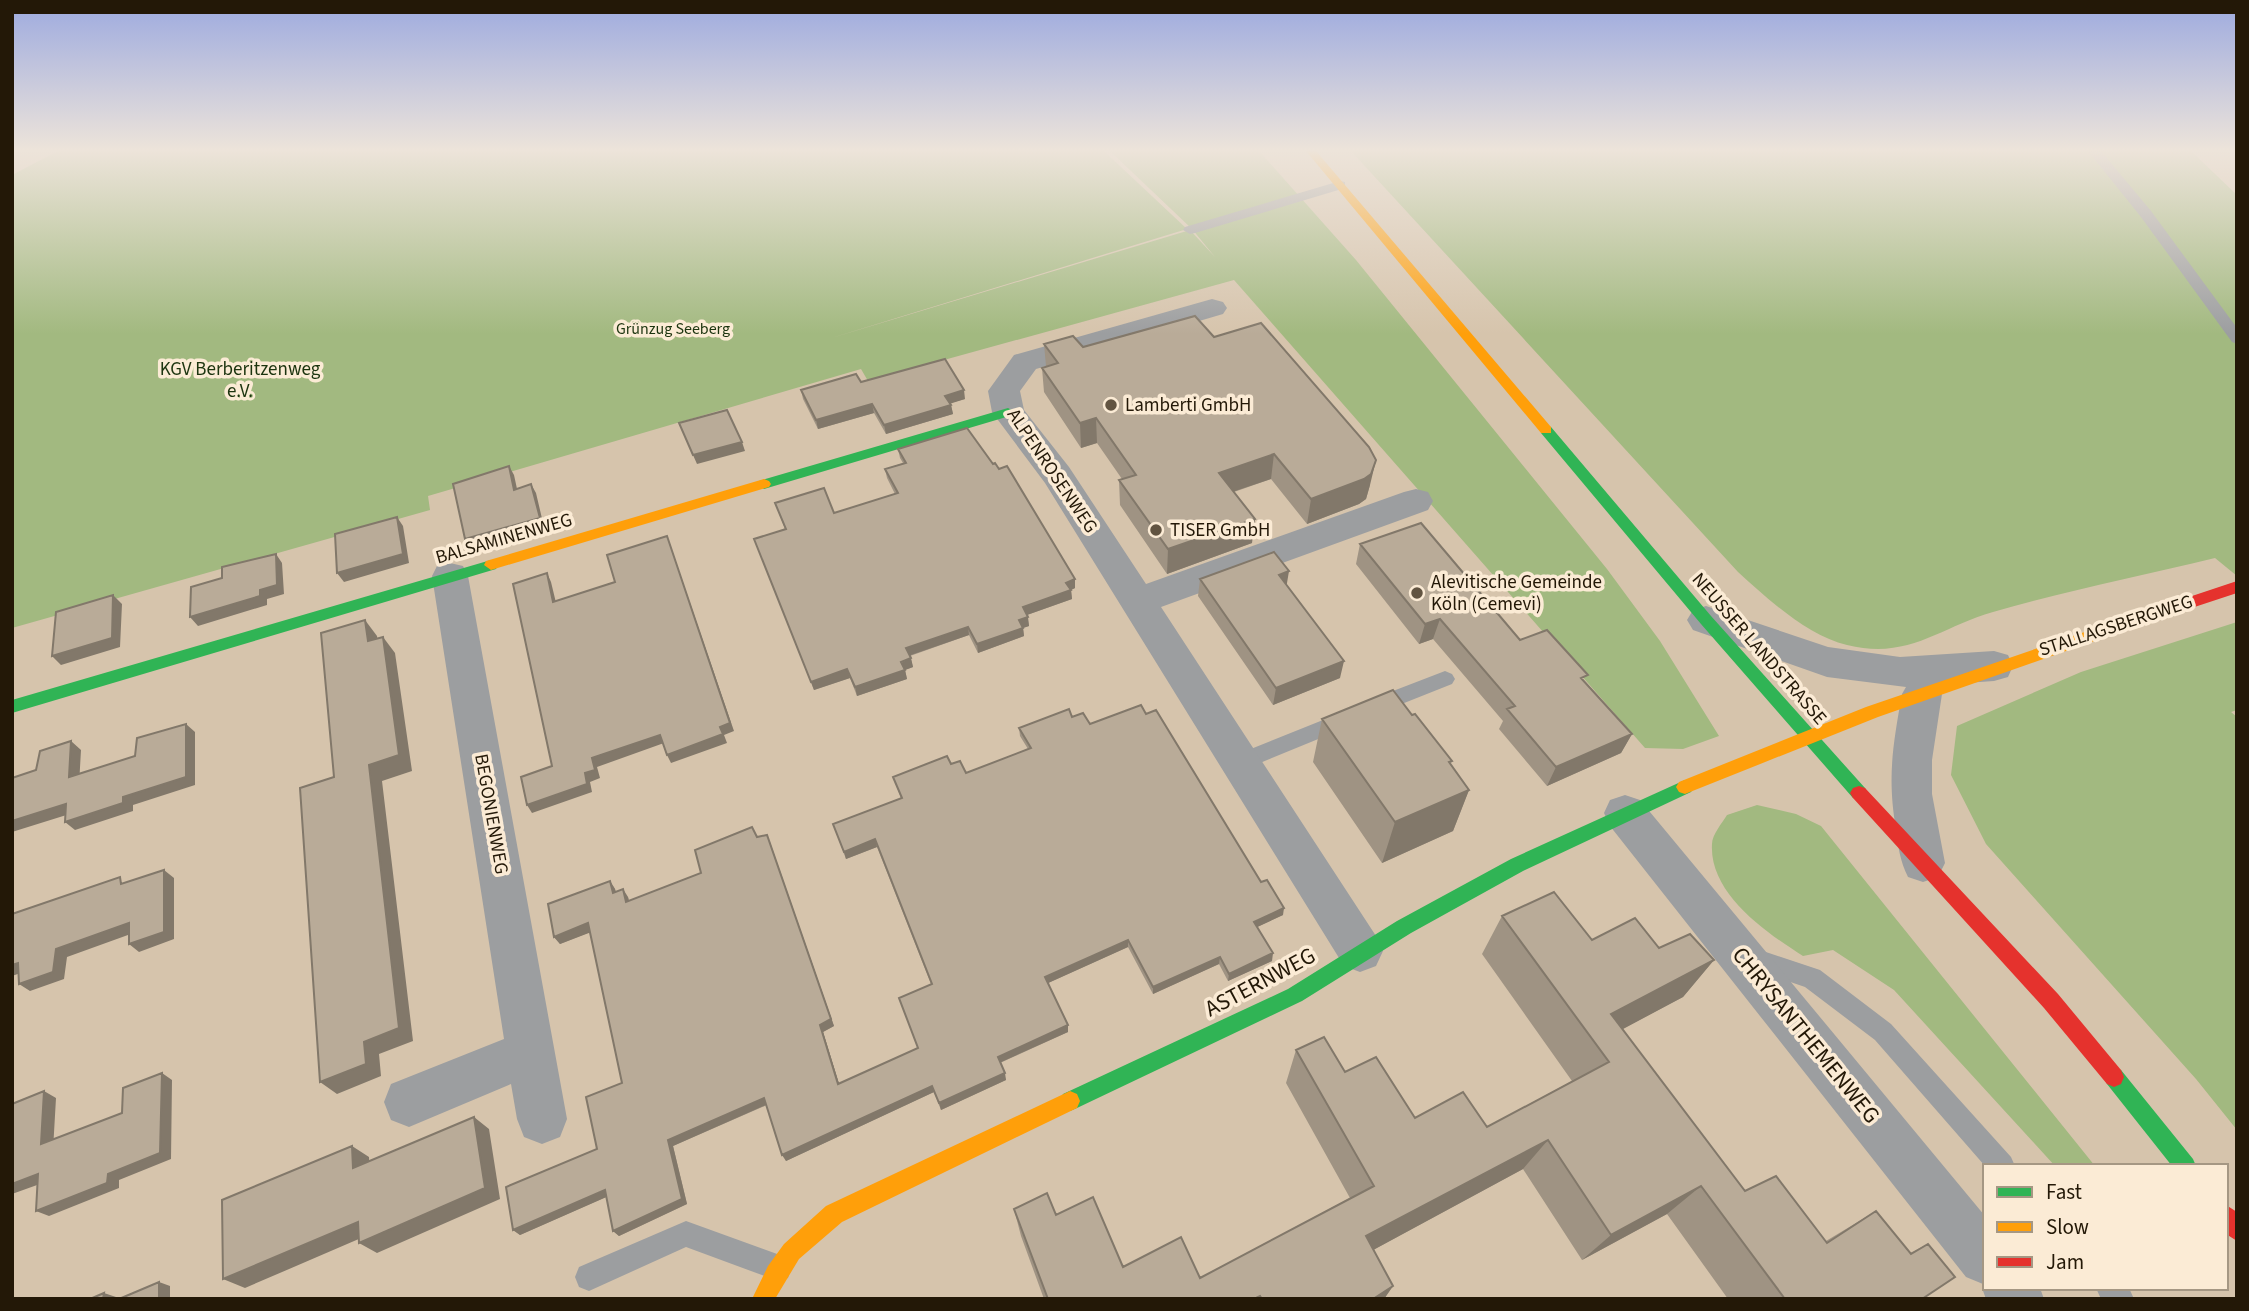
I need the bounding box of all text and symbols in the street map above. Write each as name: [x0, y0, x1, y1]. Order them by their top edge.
park label: Grünzug Seeberg: [616, 318, 730, 340]
park label: KGV Berberitzenweg e.V.: [160, 356, 321, 405]
place label: Lamberti GmbH: [1125, 392, 1251, 419]
marker: Lamberti GmbH: [1103, 397, 1119, 413]
street label: ALPENROSENWEG: [1000, 403, 1104, 539]
street label: BALSAMINENWEG: [433, 507, 575, 571]
place label: TISER GmbH: [1170, 517, 1270, 544]
marker: TISER GmbH: [1148, 522, 1164, 538]
street label: NEUSSER LANDSTRASSE: [1685, 567, 1833, 731]
place label: Alevitische Gemeinde Köln (Cemevi): [1431, 569, 1602, 618]
marker: Alevitische Gemeinde Köln (Cemevi): [1409, 585, 1425, 601]
street label: STALLAGSBERGWEG: [2036, 588, 2196, 664]
street label: BEGONIENWEG: [467, 752, 515, 876]
street label: ASTERNWEG: [1199, 939, 1321, 1025]
street label: CHRYSANTHEMENWEG: [1724, 940, 1888, 1130]
legend: [1983, 1164, 2228, 1290]
text: Fast: [2046, 1177, 2082, 1207]
text: Slow: [2046, 1212, 2089, 1242]
text: Jam: [2046, 1247, 2084, 1277]

